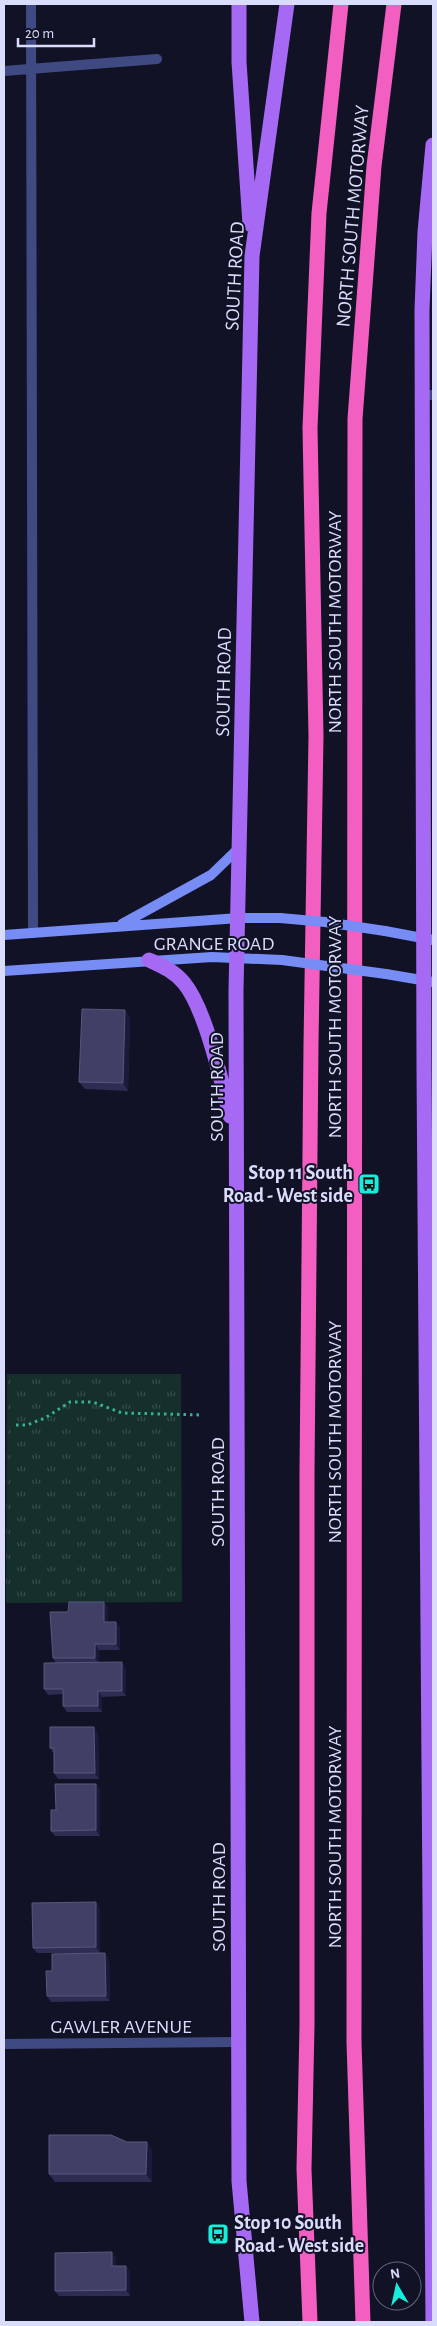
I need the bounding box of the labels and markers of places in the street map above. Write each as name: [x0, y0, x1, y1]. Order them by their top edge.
place label: Stop 11 South Road - West side: [223, 1163, 353, 1206]
bus stop icon: Stop 11 South Road - West side: [357, 1172, 381, 1196]
place label: Stop 10 South Road - West side: [234, 2213, 364, 2256]
bus stop icon: Stop 10 South Road - West side: [206, 2222, 230, 2246]

